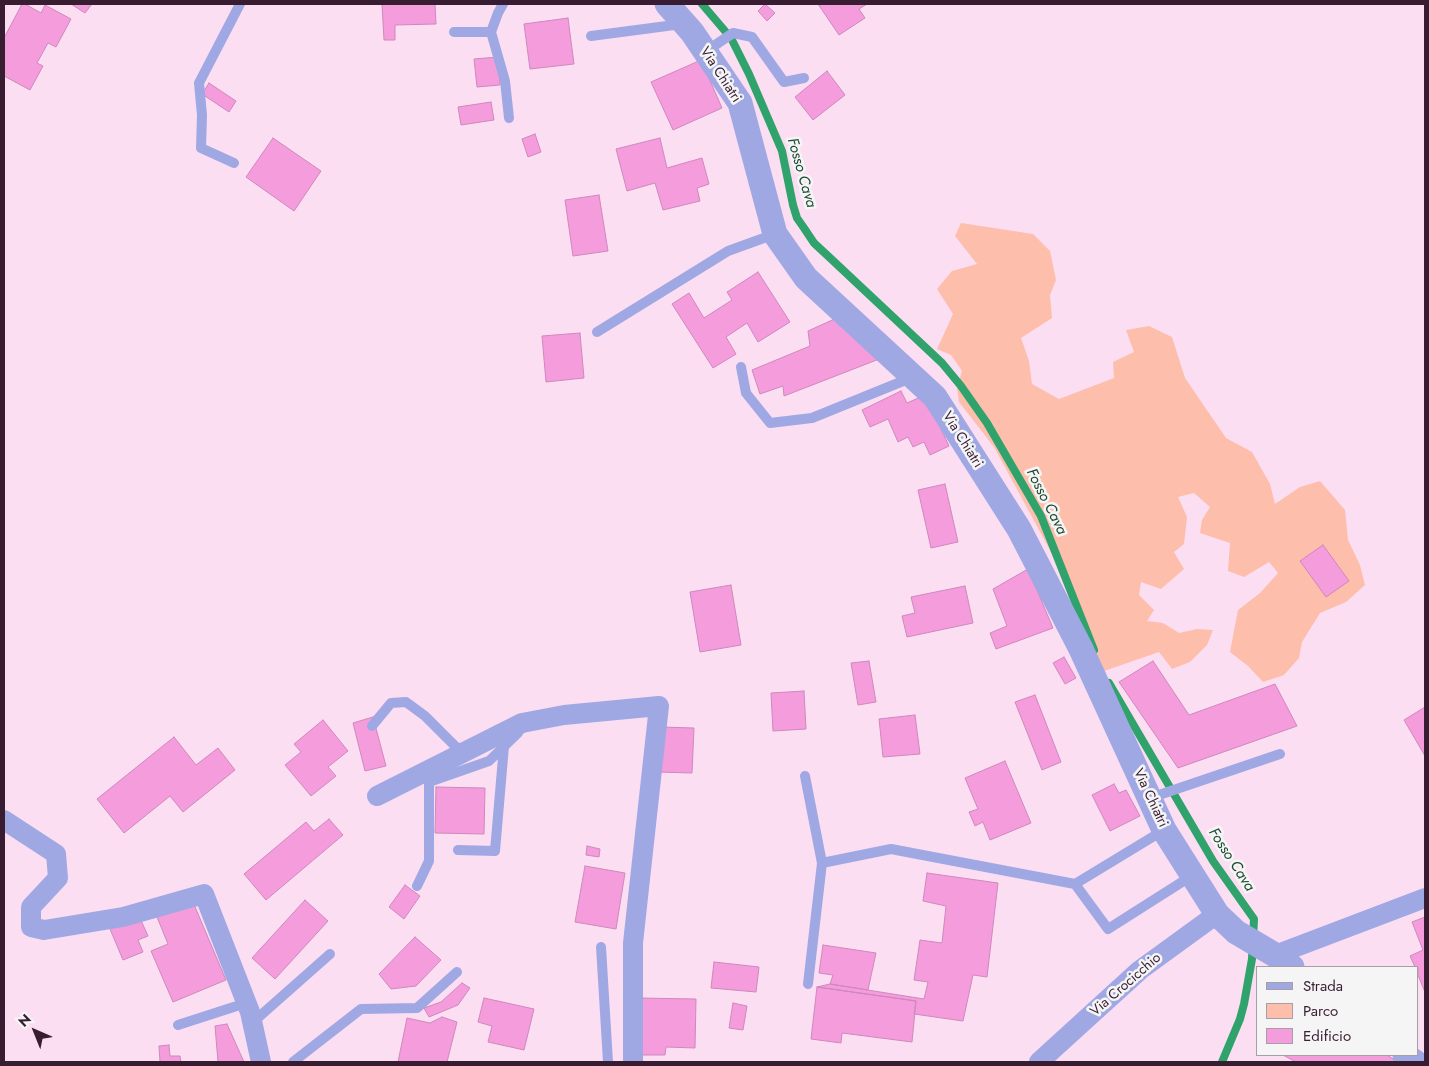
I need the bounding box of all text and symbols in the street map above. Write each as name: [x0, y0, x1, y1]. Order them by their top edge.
street label: Via Chiatri: [696, 44, 744, 106]
water label: Fosso Cava: [782, 136, 820, 210]
street label: Via Chiatri: [938, 409, 986, 471]
water label: Fosso Cava: [1022, 466, 1070, 538]
street label: Via Chiatri: [1129, 766, 1171, 830]
water label: Fosso Cava: [1204, 825, 1258, 895]
street label: Via Crocicchio: [1087, 950, 1165, 1020]
legend: [1256, 966, 1419, 1056]
text: Strada: [1303, 975, 1343, 997]
text: Parco: [1303, 1000, 1338, 1022]
north arrow: [10, 1006, 60, 1056]
text: N: [14, 1009, 36, 1031]
text: Edificio: [1303, 1025, 1351, 1047]

